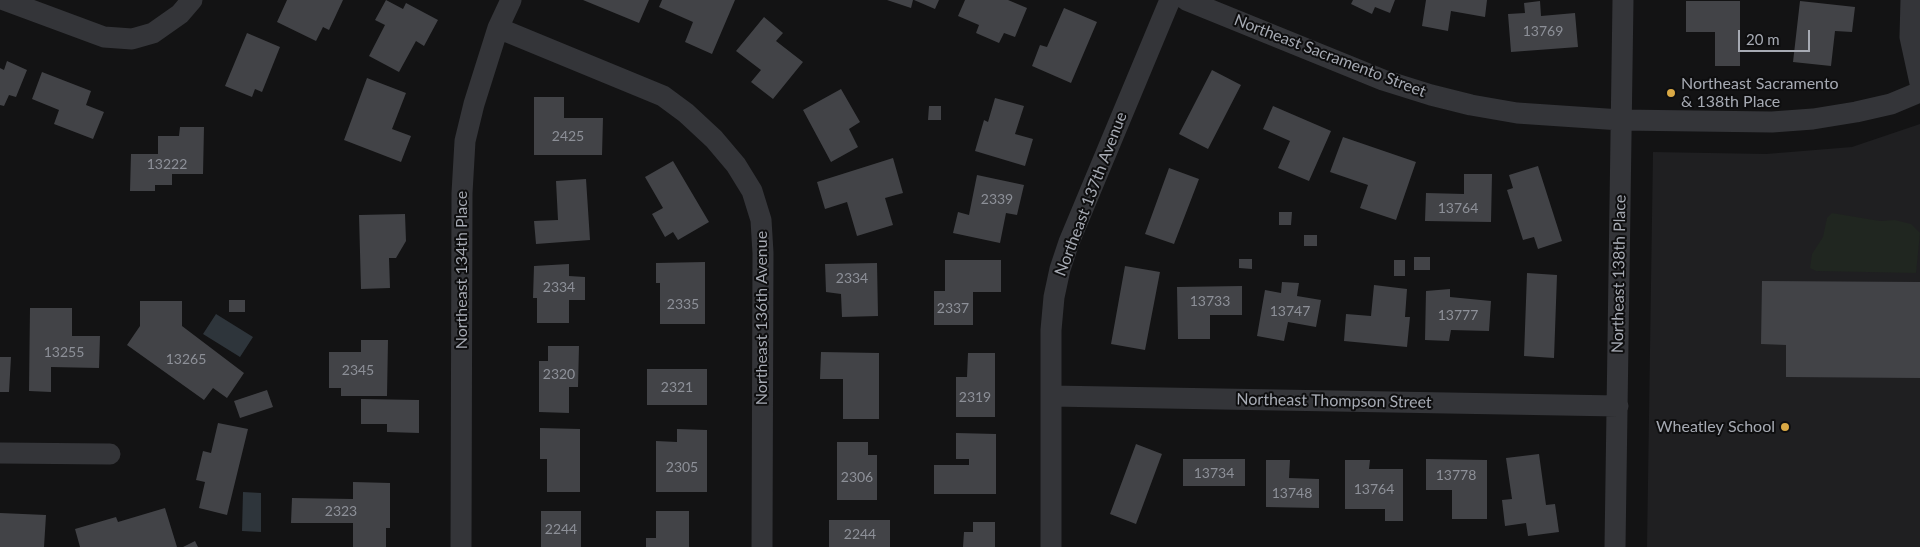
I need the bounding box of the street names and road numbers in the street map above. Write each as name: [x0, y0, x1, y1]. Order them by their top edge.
street label: Northeast Sacramento Street: [1231, 10, 1429, 102]
street label: Northeast 137th Avenue: [1051, 109, 1131, 279]
street label: Northeast 134th Place: [452, 191, 472, 349]
street label: Northeast 138th Place: [1608, 195, 1630, 353]
street label: Northeast 136th Avenue: [752, 231, 772, 405]
street label: Northeast Thompson Street: [1236, 390, 1432, 412]

